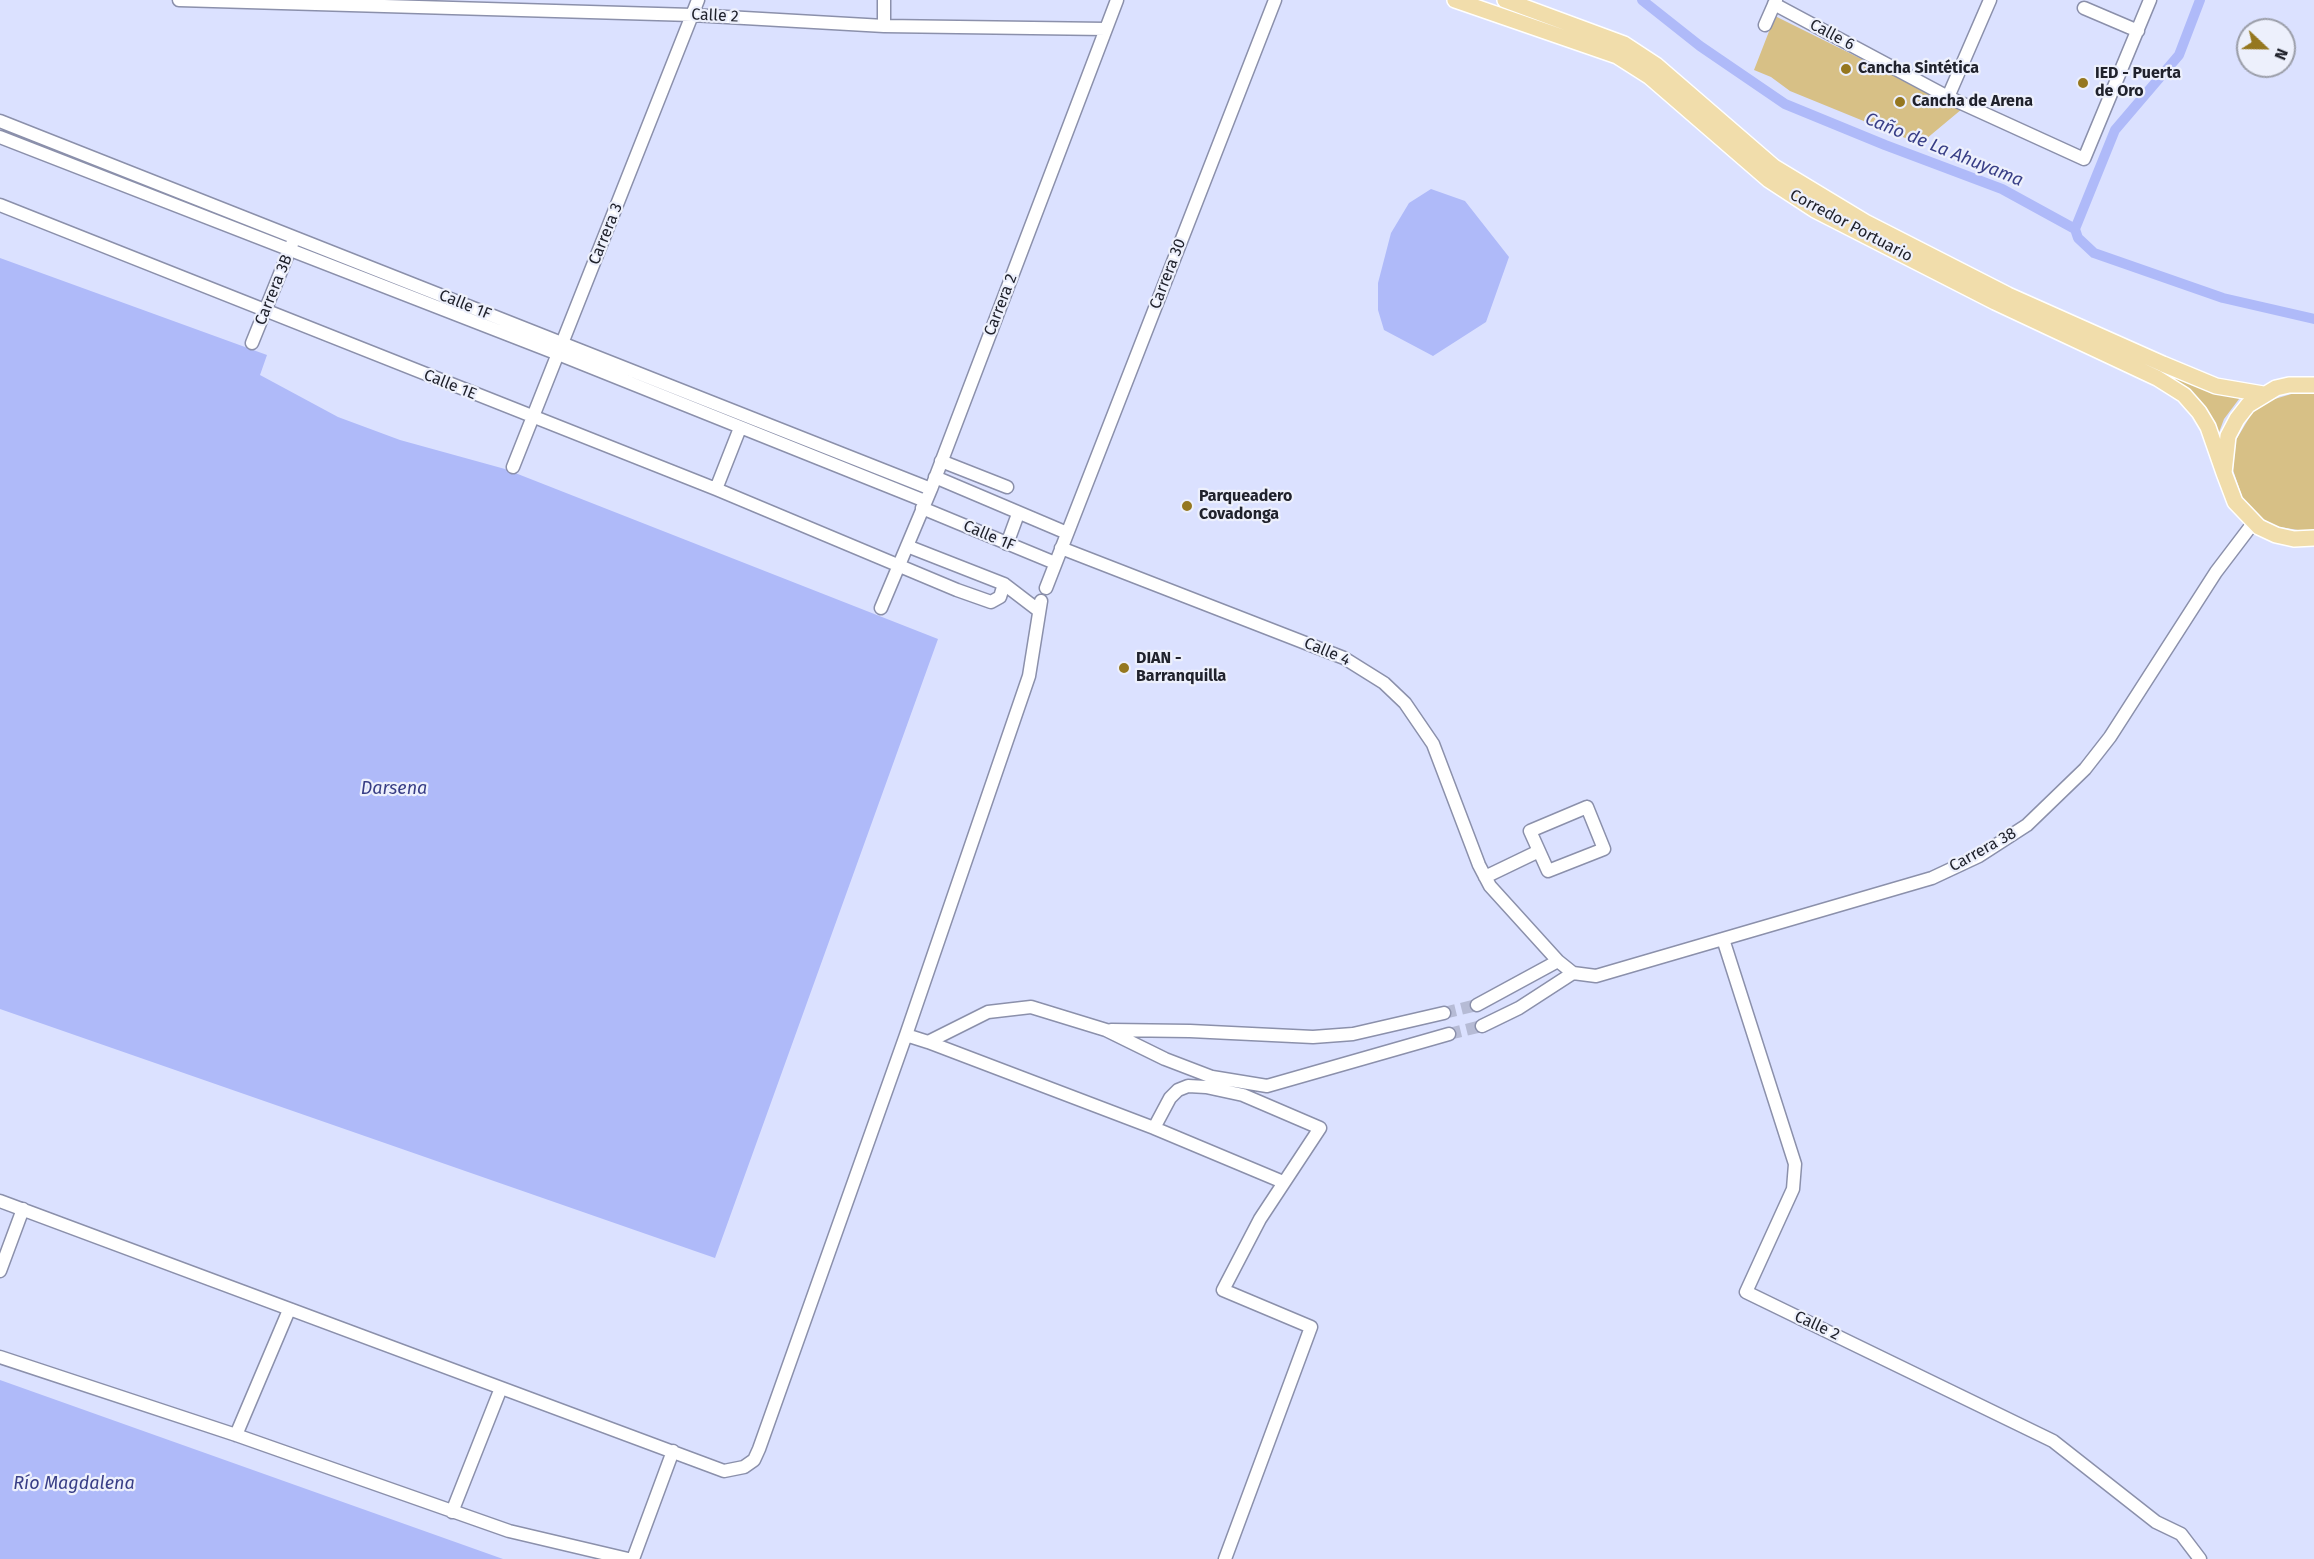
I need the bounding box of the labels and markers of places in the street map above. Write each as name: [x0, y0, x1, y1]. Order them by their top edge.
place label: Cancha Sintética: [1858, 59, 1979, 79]
marker: Cancha Sintética: [1839, 62, 1853, 76]
place label: IED - Puerta de Oro: [2095, 64, 2181, 102]
marker: IED - Puerta de Oro: [2076, 76, 2090, 90]
place label: Cancha de Arena: [1912, 92, 2033, 112]
marker: Cancha de Arena: [1893, 95, 1907, 109]
place label: Parqueadero Covadonga: [1199, 487, 1292, 525]
marker: Parqueadero Covadonga: [1180, 499, 1194, 513]
place label: DIAN - Barranquilla: [1136, 649, 1226, 687]
marker: DIAN - Barranquilla: [1117, 661, 1131, 675]

